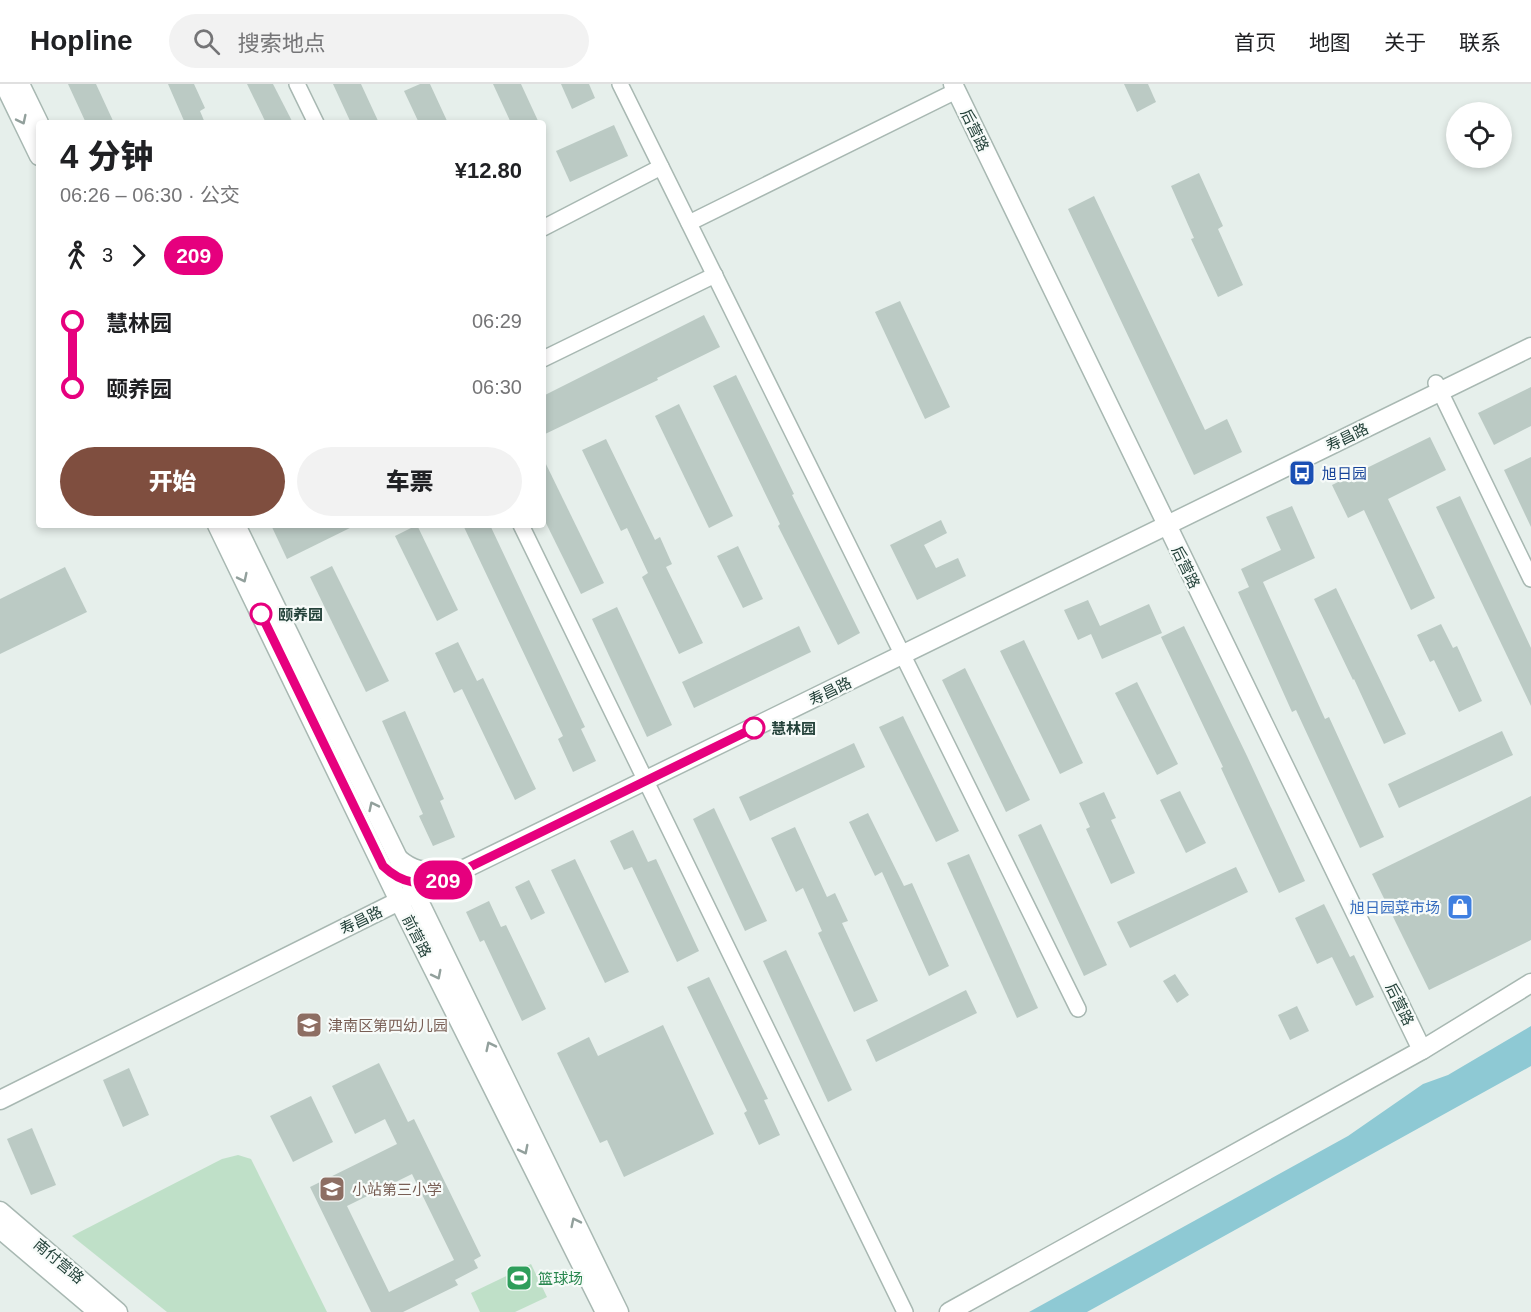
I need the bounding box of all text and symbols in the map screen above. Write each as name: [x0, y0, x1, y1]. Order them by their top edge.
search box: [169, 14, 589, 68]
text: Hopline: [30, 25, 133, 56]
icon: search: [190, 25, 223, 58]
text: 搜索地点: [238, 31, 326, 56]
text: 首页: [1234, 31, 1276, 54]
text: 地图: [1309, 31, 1351, 54]
text: 关于: [1384, 31, 1426, 54]
text: 联系: [1459, 31, 1501, 54]
map controls: [1446, 102, 1512, 168]
button: locate: [1446, 102, 1512, 168]
street label: 后营路: [957, 106, 993, 154]
one-way arrow: [14, 114, 26, 125]
text: 4 分钟: [60, 138, 154, 175]
text: ¥12.80: [455, 158, 522, 183]
text: 06:26 – 06:30 · 公交: [60, 184, 240, 206]
icon: walk: [60, 239, 93, 272]
icon: forward: [122, 239, 155, 272]
text: 3: [102, 244, 113, 266]
text: 209: [176, 244, 211, 267]
text: 06:29: [472, 310, 522, 332]
text: 慧林园: [106, 311, 172, 336]
text: 06:30: [472, 376, 522, 398]
text: 颐养园: [106, 377, 172, 402]
street label: 寿昌路: [1323, 419, 1371, 455]
button: 开始: [60, 447, 285, 516]
button: 车票: [297, 447, 522, 516]
bus stop icon: 旭日园: [1287, 458, 1317, 488]
place label: 旭日园: [1322, 465, 1367, 482]
street label: 后营路: [1168, 543, 1204, 591]
one-way arrow: [236, 571, 247, 582]
marker: 颐养园: [250, 603, 272, 625]
place label: 颐养园: [278, 606, 323, 623]
street label: 寿昌路: [806, 673, 854, 709]
marker: 慧林园: [743, 717, 765, 739]
place label: 慧林园: [771, 720, 816, 737]
one-way arrow: [369, 802, 381, 813]
line badge: 209: [408, 860, 478, 900]
text: 209: [425, 869, 461, 892]
shop icon: 旭日园菜市场: [1445, 892, 1475, 922]
place label: 旭日园菜市场: [1350, 899, 1440, 916]
street label: 寿昌路: [337, 902, 385, 938]
street label: 前营路: [399, 912, 435, 960]
one-way arrow: [430, 969, 441, 980]
street label: 后营路: [1382, 980, 1418, 1028]
school or university icon: 津南区第四幼儿园: [294, 1010, 324, 1040]
place label: 津南区第四幼儿园: [328, 1017, 448, 1034]
one-way arrow: [486, 1042, 497, 1053]
one-way arrow: [517, 1143, 528, 1154]
school or university icon: 小站第三小学: [317, 1174, 347, 1204]
place label: 小站第三小学: [352, 1181, 442, 1198]
one-way arrow: [571, 1217, 583, 1228]
street label: 南付营路: [31, 1235, 87, 1287]
sports icon: 篮球场: [504, 1263, 534, 1293]
place label: 篮球场: [538, 1270, 583, 1287]

